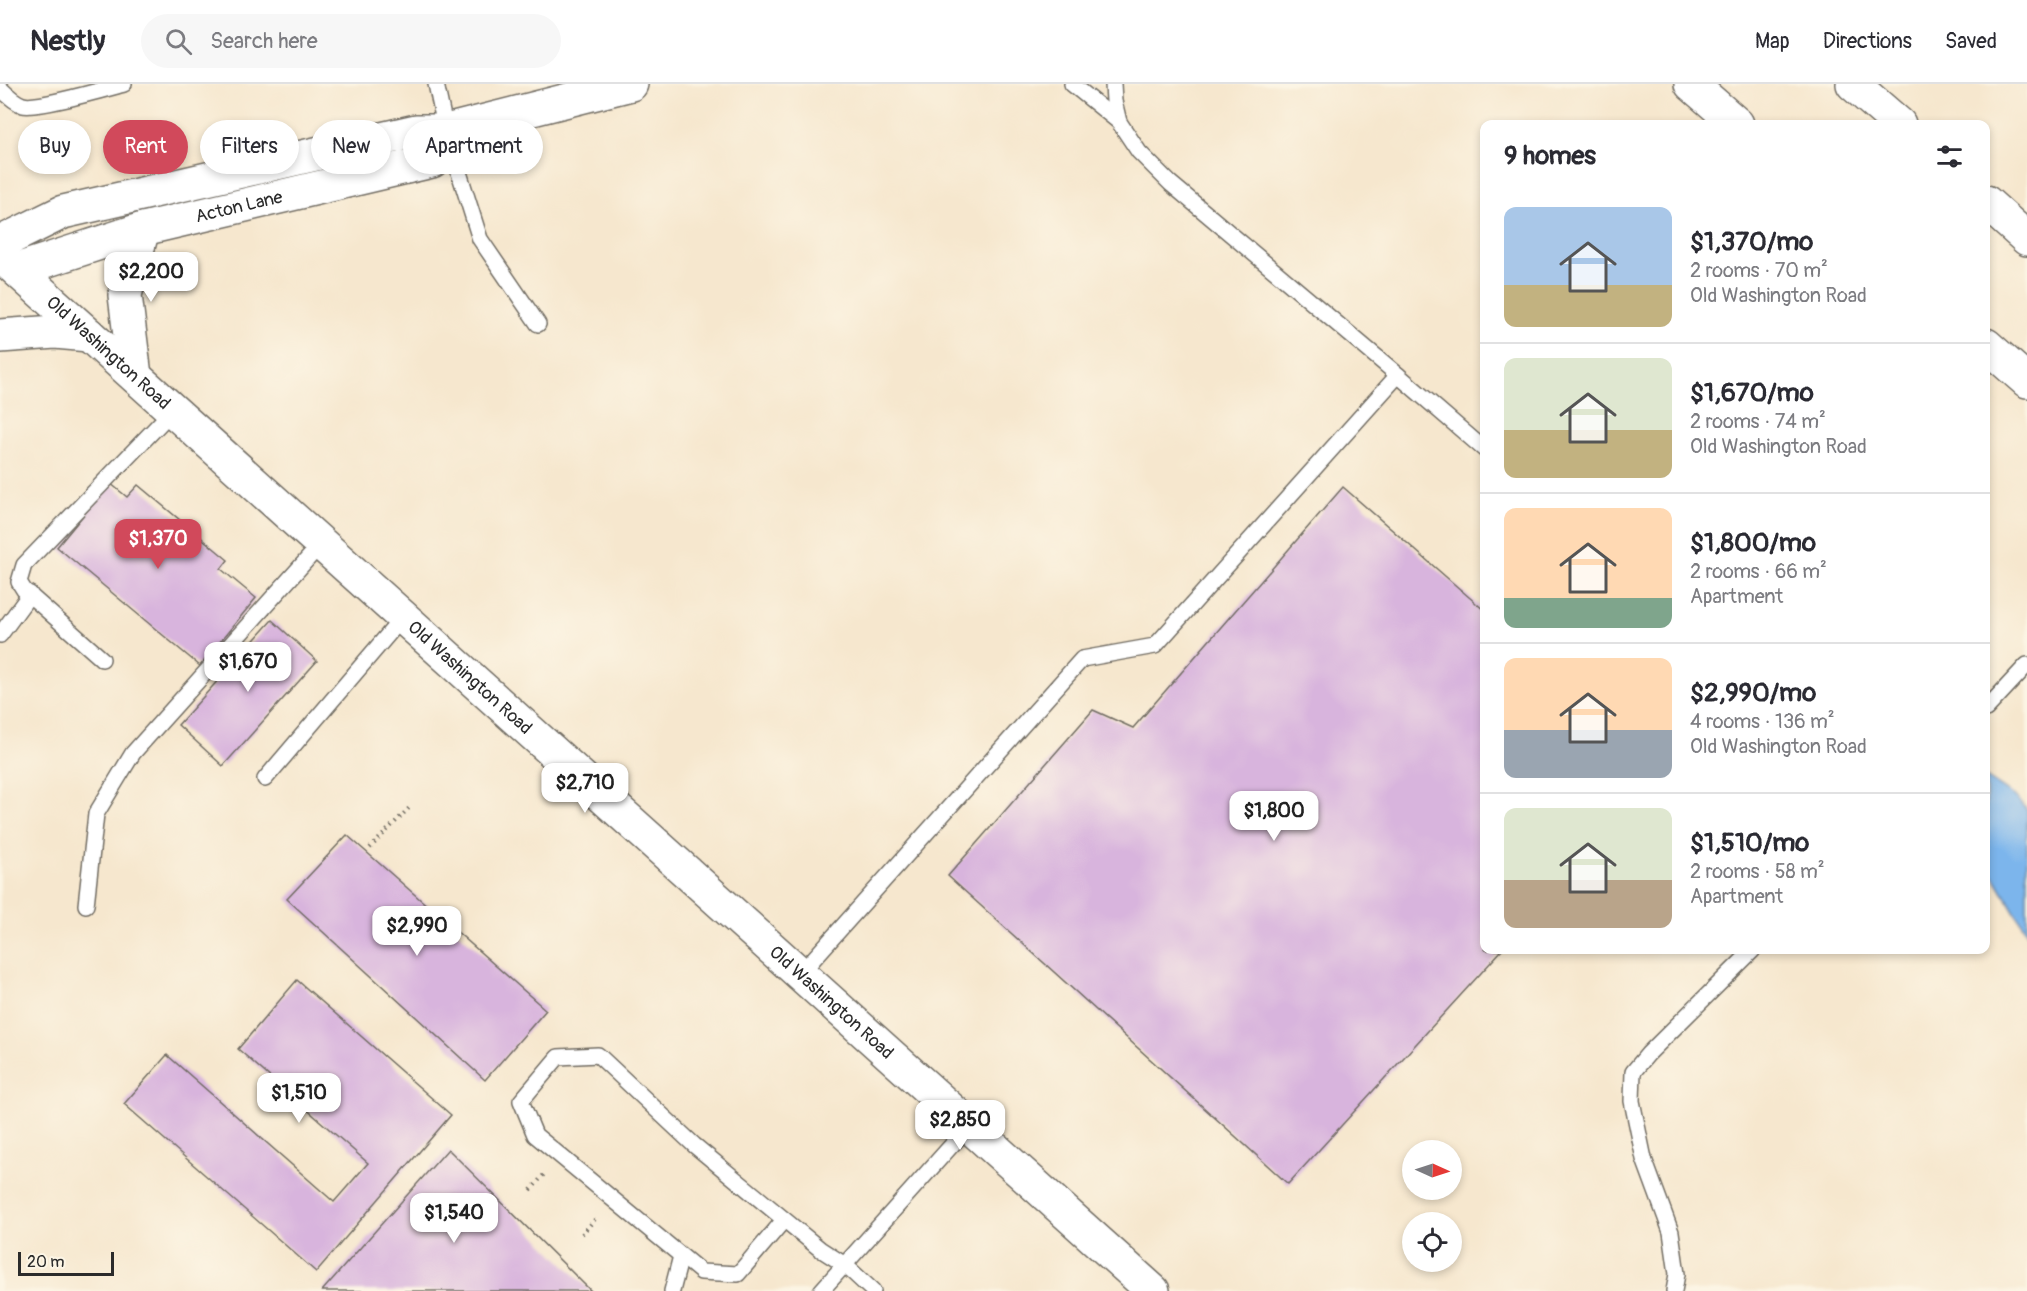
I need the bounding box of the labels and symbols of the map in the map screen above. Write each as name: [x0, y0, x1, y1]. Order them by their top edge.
street label: Acton Lane: [193, 186, 285, 228]
pin: $2,200: [102, 252, 200, 303]
street label: Old Washington Road: [41, 291, 175, 415]
pin: $1,370: [109, 519, 207, 570]
street label: Old Washington Road: [403, 616, 537, 740]
pin: $1,670: [199, 642, 297, 693]
pin: $2,710: [536, 763, 634, 814]
pin: $1,800: [1225, 791, 1323, 842]
pin: $2,990: [368, 906, 466, 957]
street label: Old Washington Road: [764, 941, 898, 1064]
pin: $1,510: [250, 1073, 348, 1124]
pin: $2,850: [911, 1100, 1009, 1151]
north arrow: [1402, 1140, 1462, 1200]
pin: $1,540: [405, 1193, 503, 1244]
scale bar: [18, 1249, 114, 1276]

